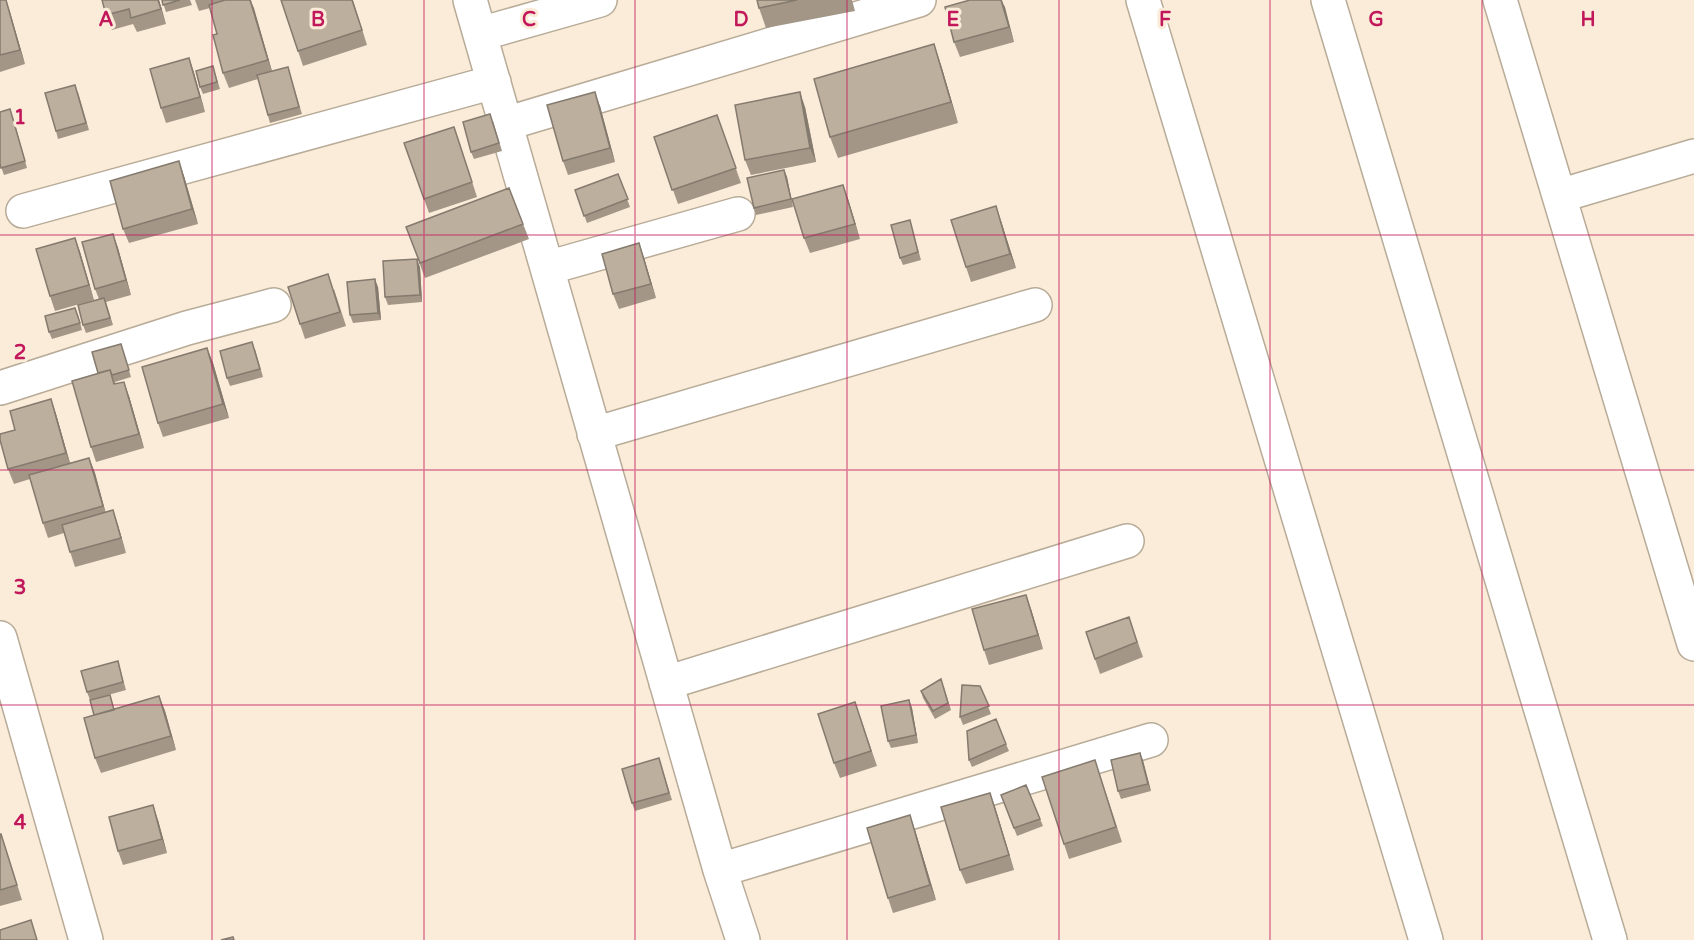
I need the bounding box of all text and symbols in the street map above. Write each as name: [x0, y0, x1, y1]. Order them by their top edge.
text: A: [99, 8, 114, 32]
text: B: [311, 8, 325, 32]
text: C: [522, 8, 536, 32]
text: D: [733, 8, 749, 32]
text: E: [947, 8, 960, 32]
text: F: [1159, 8, 1171, 32]
text: G: [1368, 8, 1384, 32]
text: H: [1580, 8, 1596, 32]
text: 1: [14, 106, 26, 130]
text: 2: [14, 341, 26, 365]
text: 3: [14, 576, 26, 600]
text: 4: [14, 811, 27, 835]

